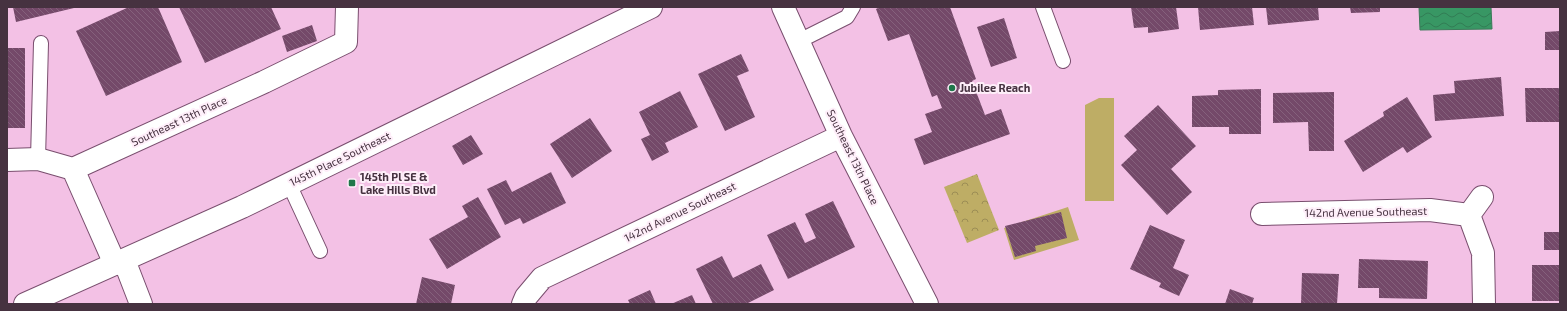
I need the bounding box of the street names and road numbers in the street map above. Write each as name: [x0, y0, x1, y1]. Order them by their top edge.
street label: Southeast 13th Place: [129, 93, 229, 148]
street label: Southeast 13th Place: [825, 107, 882, 206]
street label: 145th Place Southeast: [287, 128, 392, 189]
street label: 142nd Avenue Southeast: [622, 179, 738, 244]
street label: 142nd Avenue Southeast: [1305, 204, 1427, 219]

